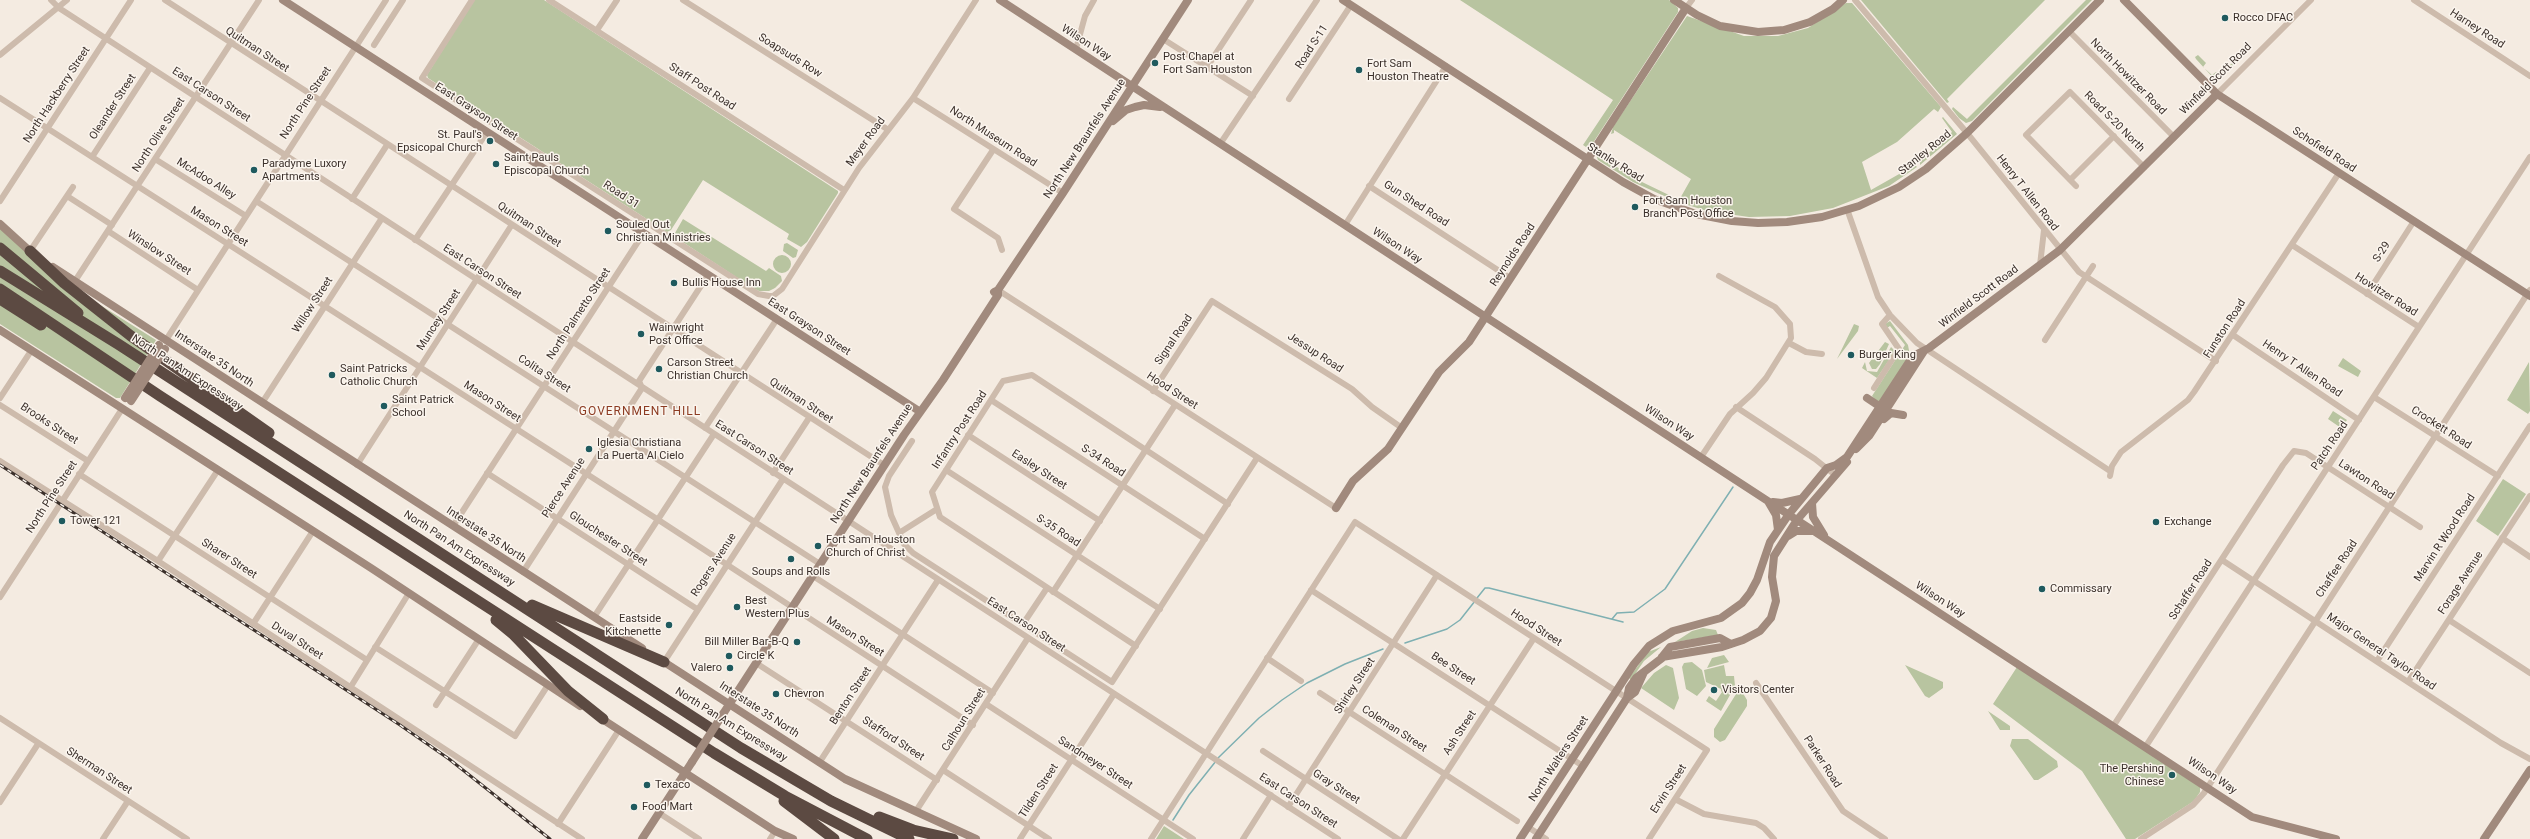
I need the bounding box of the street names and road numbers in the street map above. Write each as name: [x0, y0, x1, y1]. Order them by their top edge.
street label: Harney Road: [2447, 6, 2507, 52]
street label: Wilson Way: [1059, 22, 1113, 64]
street label: Road S-11: [1293, 22, 1331, 72]
street label: Quitman Street: [223, 24, 291, 76]
street label: Soapsuds Row: [756, 31, 824, 81]
street label: North Howitzer Road: [2087, 36, 2169, 118]
street label: Winfield Scott Road: [2177, 40, 2255, 118]
street label: North Hackberry Street: [21, 44, 93, 146]
street label: Staff Post Road: [666, 61, 738, 113]
street label: North Pine Street: [278, 64, 334, 142]
street label: East Carson Street: [169, 65, 253, 125]
street label: Oleander Street: [87, 72, 139, 142]
street label: North New Braunfels Avenue: [1041, 77, 1129, 201]
street label: East Grayson Street: [432, 80, 520, 144]
street label: Road S-20 North: [2081, 89, 2147, 155]
street label: North Olive Street: [130, 95, 188, 175]
street label: North Museum Road: [947, 104, 1039, 170]
street label: Meyer Road: [844, 115, 888, 169]
street label: Schofield Road: [2290, 124, 2358, 176]
street label: Stanley Road: [1896, 128, 1954, 178]
street label: Stanley Road: [1584, 140, 1646, 186]
street label: Henry T Allen Road: [1993, 152, 2061, 234]
street label: McAdoo Alley: [174, 156, 238, 202]
street label: Road 31: [600, 178, 642, 212]
street label: Gun Shed Road: [1381, 178, 1451, 230]
street label: Quitman Street: [495, 199, 563, 251]
street label: Mason Street: [188, 204, 250, 250]
street label: Reynolds Road: [1488, 221, 1538, 289]
street label: Wilson Way: [1370, 225, 1424, 267]
street label: Winslow Street: [125, 228, 193, 278]
street label: S-29: [2370, 239, 2394, 265]
street label: East Carson Street: [440, 242, 524, 302]
street label: Winfield Scott Road: [1937, 263, 2021, 331]
street label: North Palmetto Street: [544, 266, 614, 362]
street label: Howitzer Road: [2352, 270, 2420, 320]
street label: Willow Street: [290, 275, 336, 335]
street label: Muncey Street: [414, 287, 464, 353]
street label: East Grayson Street: [765, 295, 853, 359]
street label: Funston Road: [2201, 297, 2249, 361]
street label: Signal Road: [1152, 312, 1196, 368]
street label: Interstate 35 North: [172, 328, 256, 390]
street label: Jessup Road: [1285, 330, 1345, 376]
street label: North Pan Am Expressway: [129, 332, 245, 414]
street label: Henry T Allen Road: [2260, 337, 2344, 401]
street label: Colita Street: [515, 352, 573, 396]
street label: Hood Street: [1144, 370, 1200, 412]
street label: Quitman Street: [767, 375, 835, 427]
street label: Mason Street: [461, 379, 523, 425]
street label: Infantry Post Road: [930, 388, 990, 472]
street label: Brooks Street: [18, 400, 80, 448]
street label: North New Braunfels Avenue: [828, 402, 916, 526]
street label: Wilson Way: [1642, 402, 1696, 444]
street label: Crockett Road: [2408, 404, 2474, 452]
street label: East Carson Street: [712, 418, 796, 478]
street label: Patch Road: [2309, 419, 2351, 473]
street label: S-34 Road: [1078, 442, 1128, 480]
street label: Easley Street: [1009, 447, 1069, 493]
street label: Pierce Avenue: [540, 455, 588, 521]
street label: Lawton Road: [2336, 457, 2396, 503]
street label: North Pine Street: [24, 458, 80, 536]
street label: Marvin R Wood Road: [2412, 492, 2478, 584]
street label: Interstate 35 North: [444, 504, 528, 566]
street label: North Pan Am Expressway: [401, 508, 517, 590]
street label: Glouchester Street: [566, 509, 650, 569]
street label: S-35 Road: [1033, 512, 1083, 550]
street label: Rogers Avenue: [689, 531, 739, 599]
street label: Sharer Street: [199, 536, 259, 582]
street label: Chaffee Road: [2313, 538, 2361, 600]
street label: Forage Avenue: [2436, 549, 2486, 617]
street label: Schaffer Road: [2167, 557, 2215, 623]
street label: Wilson Way: [1913, 579, 1967, 621]
street label: East Carson Street: [984, 595, 1068, 655]
street label: Hood Street: [1508, 607, 1564, 649]
street label: Major General Taylor Road: [2324, 611, 2438, 693]
street label: Mason Street: [824, 614, 886, 660]
street label: Duval Street: [269, 619, 325, 663]
street label: Bee Street: [1428, 650, 1478, 688]
street label: Shirley Street: [1332, 655, 1378, 717]
street label: Benton Street: [827, 665, 875, 727]
street label: Interstate 35 North: [717, 679, 801, 741]
street label: North Pan Am Expressway: [672, 685, 790, 765]
street label: Calhoun Street: [939, 686, 989, 754]
street label: Coleman Street: [1359, 703, 1429, 755]
street label: Ash Street: [1441, 708, 1479, 758]
street label: Stafford Street: [859, 714, 927, 764]
street label: North Walters Street: [1526, 714, 1592, 804]
street label: Parker Road: [1800, 733, 1844, 791]
street label: Sandmeyer Street: [1055, 734, 1135, 792]
street label: Sherman Street: [64, 745, 134, 797]
street label: Wilson Way: [2185, 755, 2239, 797]
street label: Tilden Street: [1017, 762, 1061, 820]
street label: Ervin Street: [1648, 762, 1690, 816]
street label: Gray Street: [1310, 767, 1362, 807]
street label: East Carson Street: [1256, 771, 1340, 831]

